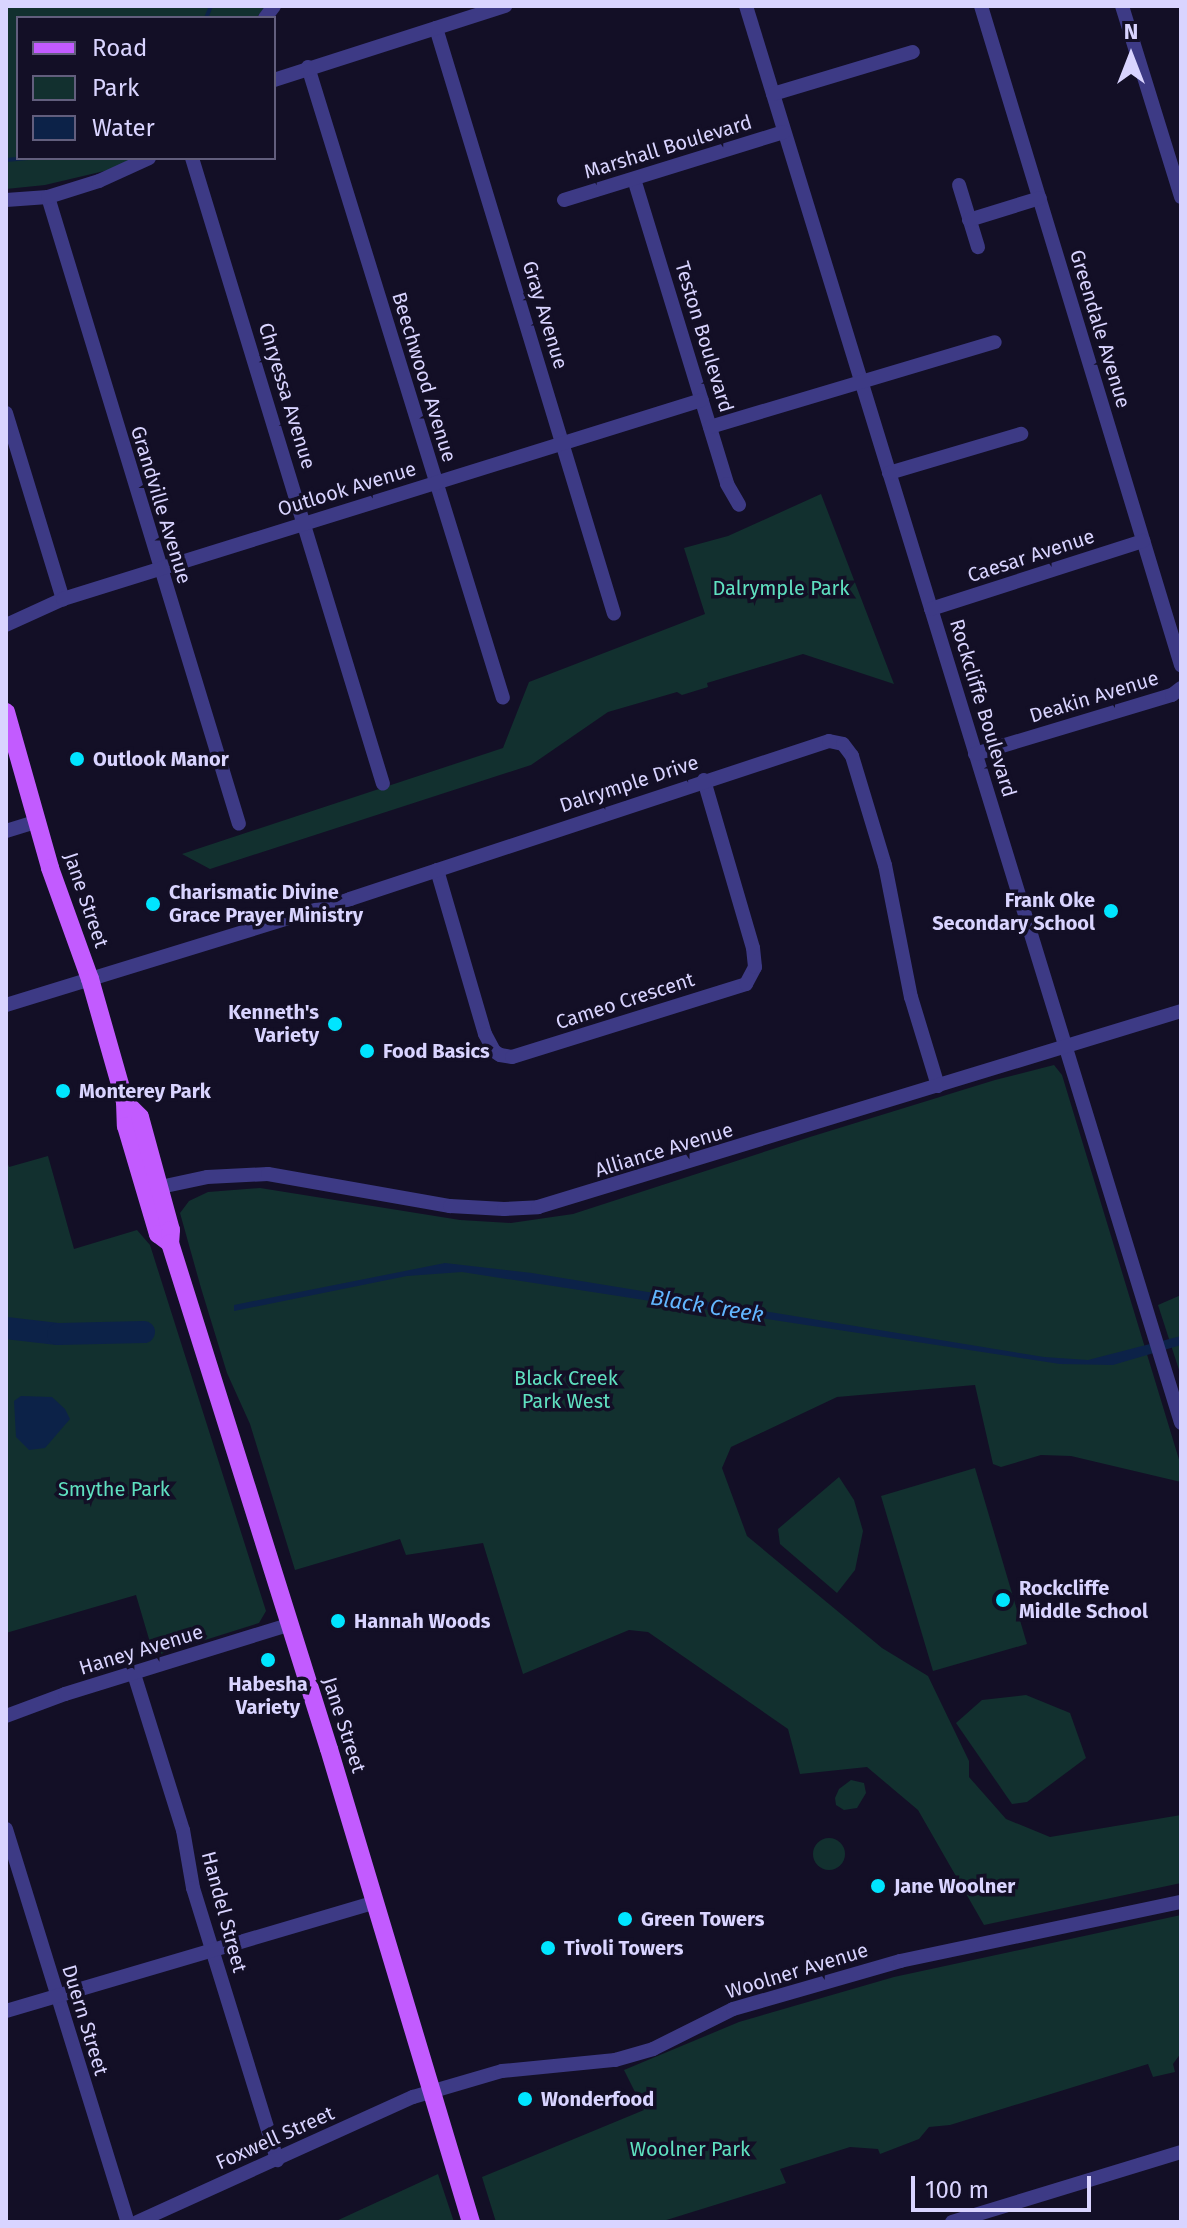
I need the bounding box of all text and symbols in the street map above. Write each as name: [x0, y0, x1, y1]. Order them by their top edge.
legend: [16, 16, 276, 160]
north arrow: [1091, 16, 1171, 96]
text: N: [1124, 18, 1138, 45]
text: Road: [92, 34, 147, 62]
text: Park: [92, 74, 139, 102]
street label: Marshall Boulevard: [581, 110, 755, 184]
text: Water: [92, 114, 155, 142]
street label: Greendale Avenue: [1065, 247, 1135, 411]
street label: Gray Avenue: [517, 258, 573, 372]
street label: Teston Boulevard: [670, 259, 738, 415]
street label: Beechwood Avenue: [387, 289, 461, 465]
street label: Chryessa Avenue: [253, 320, 321, 472]
street label: Grandville Avenue: [126, 423, 196, 587]
street label: Outlook Avenue: [275, 457, 419, 521]
street label: Caesar Avenue: [964, 524, 1098, 588]
park label: Dalrymple Park: [712, 576, 850, 600]
street label: Rockcliffe Boulevard: [944, 616, 1022, 800]
street label: Deakin Avenue: [1027, 666, 1161, 728]
place label: Outlook Manor: [93, 747, 229, 771]
marker: Outlook Manor: [68, 750, 86, 768]
street label: Dalrymple Drive: [557, 750, 701, 818]
street label: Jane Street: [59, 849, 113, 951]
place label: Charismatic Divine Grace Prayer Ministry: [169, 880, 363, 927]
place label: Frank Oke Secondary School: [932, 888, 1095, 935]
marker: Charismatic Divine Grace Prayer Ministry: [144, 895, 162, 913]
marker: Frank Oke Secondary School: [1102, 902, 1120, 920]
street label: Cameo Crescent: [553, 967, 697, 1035]
place label: Kenneth's Variety: [228, 1000, 319, 1047]
marker: Kenneth's Variety: [326, 1015, 344, 1033]
place label: Food Basics: [383, 1039, 490, 1063]
marker: Food Basics: [358, 1042, 376, 1060]
place label: Monterey Park: [79, 1079, 211, 1103]
marker: Monterey Park: [54, 1082, 72, 1100]
street label: Alliance Avenue: [592, 1118, 736, 1182]
water label: Black Creek: [648, 1284, 766, 1328]
park label: Black Creek Park West: [514, 1366, 618, 1413]
park label: Smythe Park: [58, 1477, 170, 1501]
place label: Rockcliffe Middle School: [1019, 1576, 1148, 1623]
marker: Rockcliffe Middle School: [994, 1591, 1012, 1609]
place label: Hannah Woods: [354, 1609, 490, 1633]
marker: Hannah Woods: [329, 1612, 347, 1630]
street label: Haney Avenue: [76, 1620, 206, 1680]
marker: Habesha Variety: [259, 1651, 277, 1669]
place label: Habesha Variety: [228, 1672, 308, 1719]
street label: Jane Street: [317, 1674, 371, 1776]
street label: Handel Street: [196, 1849, 252, 1975]
place label: Jane Woolner: [894, 1874, 1015, 1898]
marker: Jane Woolner: [869, 1877, 887, 1895]
place label: Green Towers: [641, 1907, 765, 1931]
marker: Green Towers: [616, 1910, 634, 1928]
place label: Tivoli Towers: [564, 1936, 683, 1960]
street label: Woolner Avenue: [723, 1938, 871, 2004]
marker: Tivoli Towers: [539, 1939, 557, 1957]
street label: Duern Street: [57, 1962, 113, 2078]
place label: Wonderfood: [541, 2087, 654, 2111]
marker: Wonderfood: [516, 2090, 534, 2108]
street label: Foxwell Street: [212, 2101, 338, 2175]
park label: Woolner Park: [630, 2137, 750, 2161]
scale bar: [915, 2160, 1095, 2210]
text: 100 m: [925, 2176, 989, 2204]

